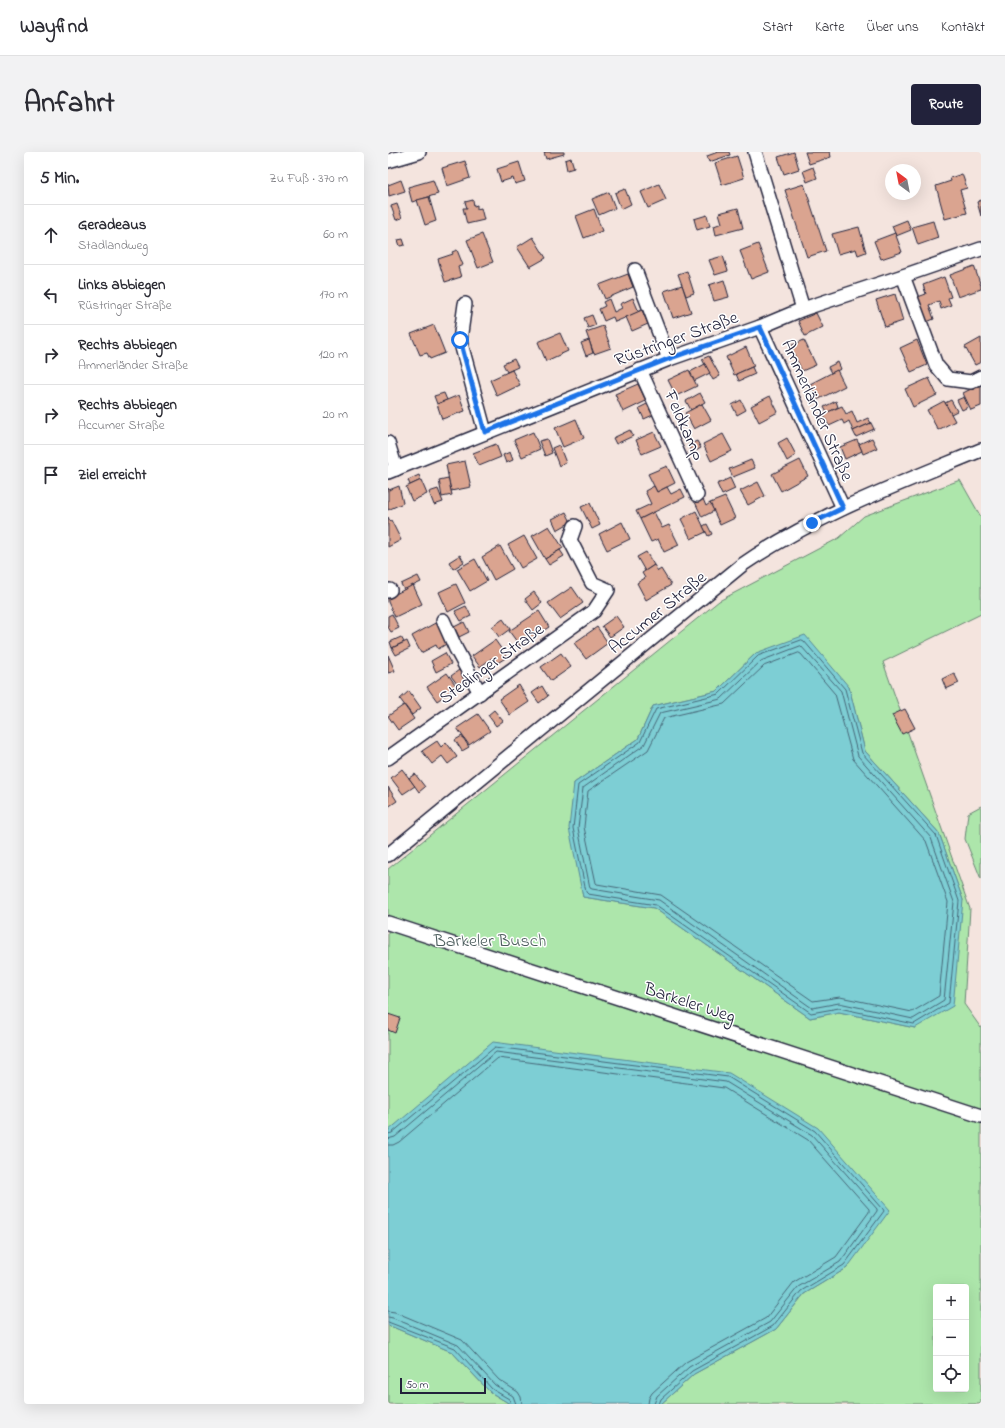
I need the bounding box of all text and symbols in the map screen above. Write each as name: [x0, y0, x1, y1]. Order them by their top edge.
text: Wayfind: [20, 14, 88, 41]
text: Start: [763, 17, 793, 38]
text: Karte: [815, 17, 845, 38]
text: Über uns: [867, 17, 919, 38]
text: Kontakt: [941, 17, 985, 38]
text: Anfahrt: [24, 84, 115, 125]
button: Route: [911, 84, 981, 125]
north arrow: [885, 164, 921, 200]
text: 5 Min.: [40, 166, 79, 191]
text: Zu Fuß · 370 m: [269, 169, 348, 188]
text: Geradeaus: [78, 214, 146, 236]
icon: ahead: [40, 224, 62, 246]
text: 60 m: [323, 225, 348, 244]
text: Stadlandweg: [78, 236, 148, 255]
text: Links abbiegen: [78, 274, 165, 296]
icon: left: [40, 284, 62, 306]
text: 170 m: [320, 285, 348, 304]
text: Rüstringer Straße: [78, 296, 172, 315]
street label: Rüstringer Straße: [611, 305, 743, 375]
route start: [451, 331, 469, 349]
text: Rechts abbiegen: [78, 334, 177, 356]
street label: Ammerländer Straße: [773, 336, 859, 487]
icon: right: [40, 344, 62, 366]
text: 120 m: [318, 345, 348, 364]
text: Ammerländer Straße: [78, 356, 188, 375]
street label: Feldkamp: [656, 386, 710, 465]
text: Rechts abbiegen: [78, 394, 177, 416]
icon: right: [40, 404, 62, 426]
text: 20 m: [323, 405, 348, 424]
text: Accumer Straße: [78, 416, 165, 435]
icon: arrive: [40, 464, 62, 486]
text: Ziel erreicht: [78, 464, 146, 486]
route end: [803, 514, 821, 532]
street label: Accumer Straße: [604, 565, 714, 661]
street label: Stedinger Straße: [434, 617, 552, 713]
park label: Barkeler Busch: [433, 929, 546, 955]
street label: Barkeler Weg: [639, 977, 738, 1032]
map controls: [933, 1284, 969, 1392]
button: +: [933, 1284, 969, 1320]
button: −: [933, 1320, 969, 1356]
button: locate: [933, 1356, 969, 1392]
scale bar: [400, 1376, 486, 1395]
text: 50 m: [406, 1377, 428, 1393]

